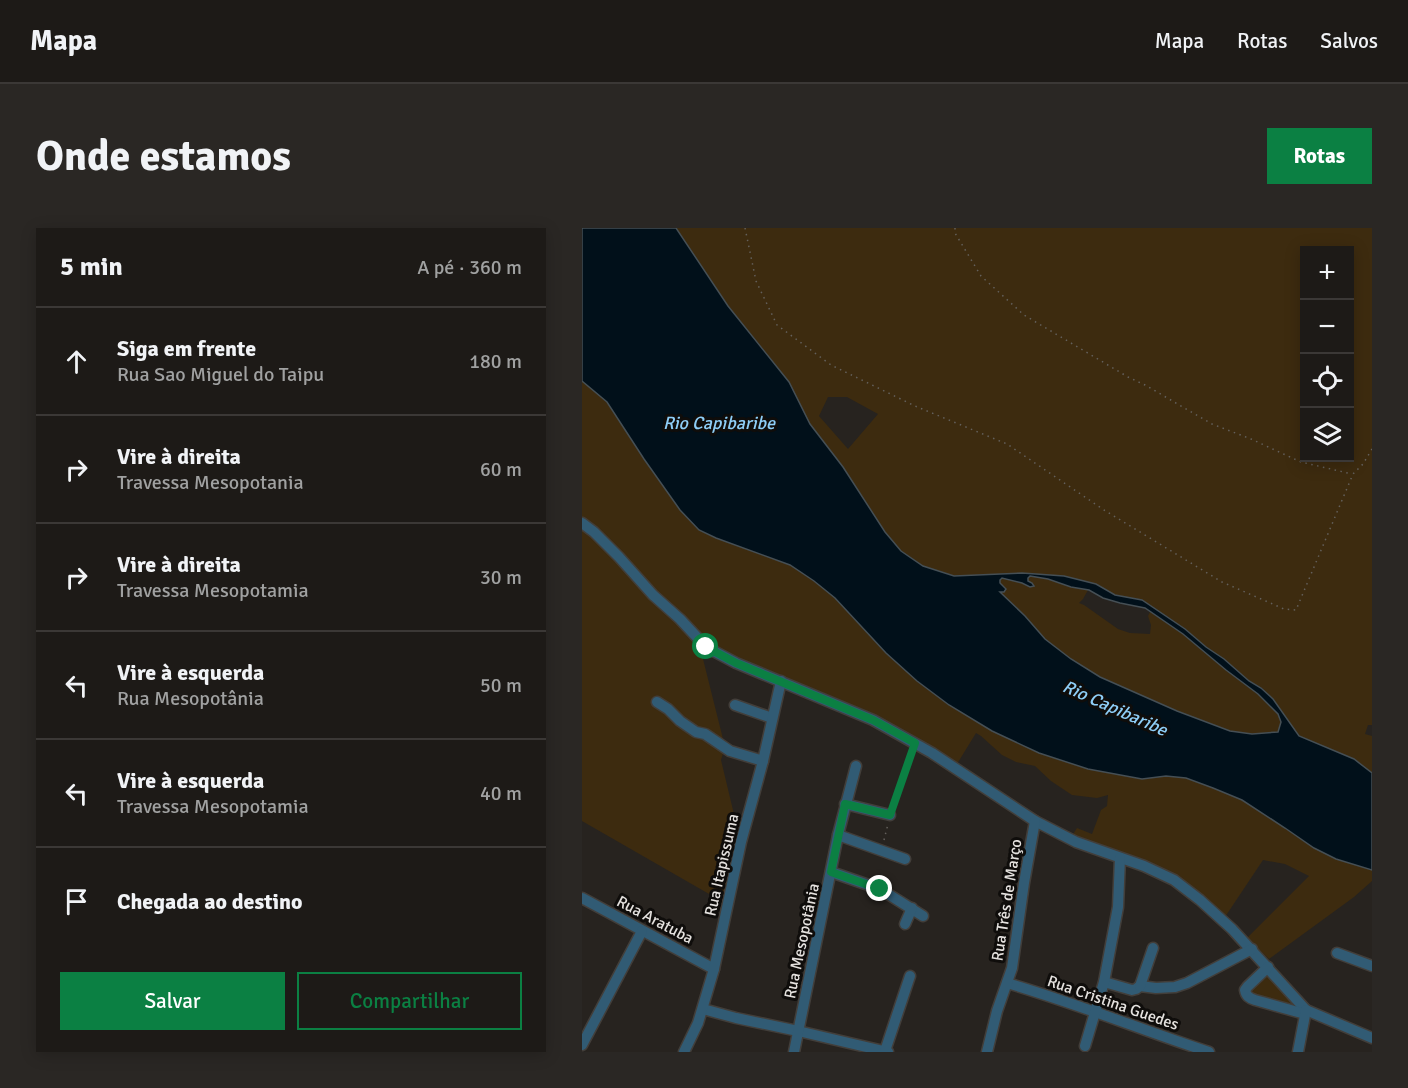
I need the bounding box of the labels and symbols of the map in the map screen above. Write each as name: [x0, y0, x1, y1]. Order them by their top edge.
water label: Rio Capibaribe: [663, 412, 776, 434]
route start: [692, 633, 718, 659]
water label: Rio Capibaribe: [1059, 675, 1172, 741]
street label: Rua Itapissuma: [701, 812, 743, 918]
street label: Rua Três de Março: [987, 838, 1027, 962]
route end: [866, 875, 892, 901]
street label: Rua Mesopotânia: [780, 881, 824, 1001]
street label: Rua Aratuba: [613, 891, 697, 949]
street label: Rua Cristina Guedes: [1045, 971, 1181, 1035]

